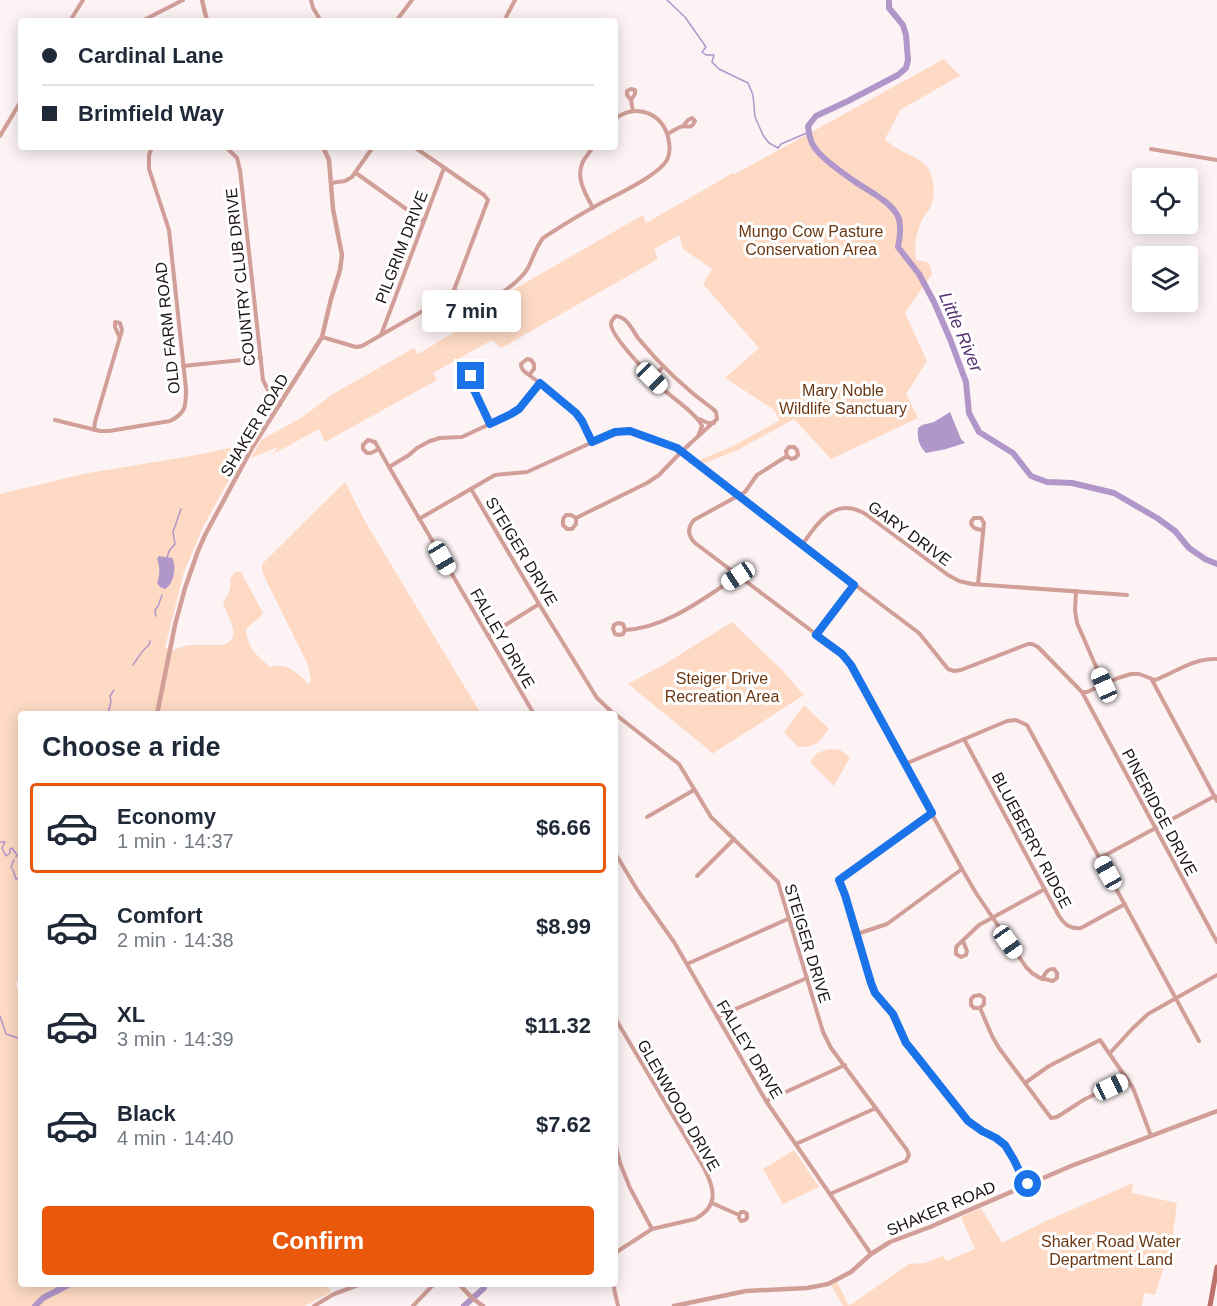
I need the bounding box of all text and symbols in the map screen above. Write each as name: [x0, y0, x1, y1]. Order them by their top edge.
text: Cardinal Lane: [78, 43, 223, 68]
text: Brimfield Way: [78, 101, 224, 126]
map controls: [1132, 168, 1198, 312]
button: locate: [1132, 168, 1198, 234]
street label: COUNTRY CLUB DRIVE: [223, 187, 258, 367]
street label: PILGRIM DRIVE: [372, 189, 431, 306]
park label: Mungo Cow Pasture Conservation Area: [739, 223, 884, 258]
button: layers: [1132, 246, 1198, 312]
street label: OLD FARM ROAD: [152, 261, 183, 395]
callout: 7 min: [422, 289, 520, 331]
water label: Little River: [935, 289, 987, 376]
text: 7 min: [445, 300, 498, 322]
car: [633, 359, 671, 397]
route end: [457, 362, 484, 389]
street label: SHAKER ROAD: [217, 371, 292, 480]
park label: Mary Noble Wildlife Sanctuary: [779, 382, 907, 417]
street label: STEIGER DRIVE: [482, 494, 561, 609]
street label: GARY DRIVE: [865, 498, 954, 569]
car: [425, 538, 459, 578]
car: [718, 559, 758, 593]
street label: FALLEY DRIVE: [467, 586, 538, 691]
car: [1088, 665, 1120, 705]
park label: Steiger Drive Recreation Area: [665, 670, 779, 705]
text: Choose a ride: [42, 732, 221, 762]
street label: PINERIDGE DRIVE: [1119, 746, 1200, 879]
street label: BLUEBERRY RIDGE: [988, 769, 1075, 911]
icon: car: [45, 801, 99, 855]
text: Economy: [117, 804, 216, 829]
text: $6.66: [536, 815, 591, 840]
text: 1 min · 14:37: [117, 830, 234, 852]
car: [1091, 853, 1125, 893]
street label: STEIGER DRIVE: [781, 882, 834, 1005]
icon: car: [45, 900, 99, 954]
text: Comfort: [117, 903, 203, 928]
text: $8.99: [536, 914, 591, 939]
car: [990, 922, 1026, 962]
text: 2 min · 14:38: [117, 929, 234, 951]
street label: FALLEY DRIVE: [714, 997, 786, 1102]
icon: car: [45, 999, 99, 1053]
text: XL: [117, 1002, 145, 1027]
text: $11.32: [525, 1013, 591, 1038]
text: 3 min · 14:39: [117, 1028, 234, 1050]
street label: GLENWOOD DRIVE: [634, 1037, 723, 1174]
car: [1091, 1071, 1131, 1103]
icon: car: [45, 1098, 99, 1152]
text: Black: [117, 1101, 176, 1126]
text: $7.62: [536, 1112, 591, 1137]
text: 4 min · 14:40: [117, 1127, 234, 1149]
route start: [1014, 1170, 1041, 1197]
street label: SHAKER ROAD: [884, 1178, 998, 1239]
button: Confirm: [42, 1206, 594, 1275]
park label: Shaker Road Water Department Land: [1041, 1233, 1182, 1268]

